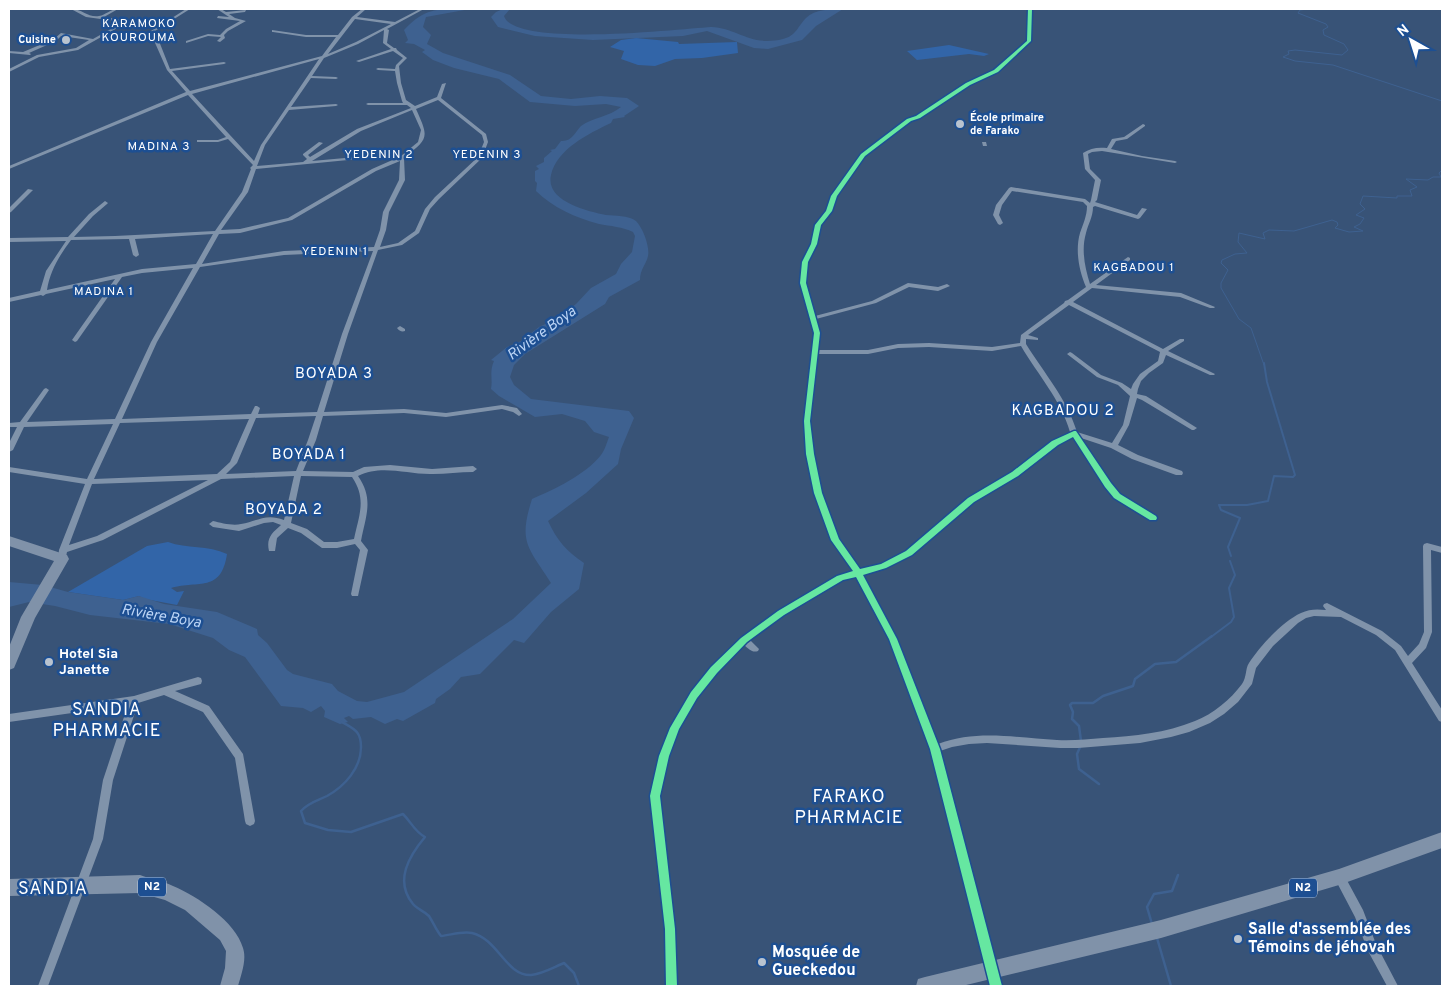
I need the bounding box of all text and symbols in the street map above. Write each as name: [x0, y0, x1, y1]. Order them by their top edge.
north arrow: [1386, 15, 1436, 65]
district label: KARAMOKO KOUROUMA: [101, 16, 177, 46]
text: N: [1395, 21, 1413, 41]
place label: Cuisine: [18, 33, 56, 47]
marker: Cuisine: [60, 34, 72, 46]
place label: École primaire de Farako: [970, 110, 1044, 138]
marker: École primaire de Farako: [954, 118, 966, 130]
district label: MADINA 3: [128, 139, 190, 155]
district label: YEDENIN 2: [344, 147, 414, 163]
district label: YEDENIN 3: [452, 147, 522, 163]
district label: YEDENIN 1: [302, 244, 368, 260]
district label: KAGBADOU 1: [1093, 260, 1175, 276]
district label: MADINA 1: [74, 284, 134, 300]
water label: Rivière Boya: [504, 302, 580, 365]
district label: BOYADA 3: [295, 365, 373, 384]
district label: KAGBADOU 2: [1011, 402, 1115, 421]
district label: BOYADA 1: [272, 446, 346, 465]
district label: BOYADA 2: [245, 501, 323, 520]
water label: Rivière Boya: [120, 601, 203, 633]
place label: Hotel Sia Janette: [59, 646, 118, 679]
marker: Hotel Sia Janette: [43, 656, 55, 668]
district label: SANDIA PHARMACIE: [52, 699, 162, 743]
district label: FARAKO PHARMACIE: [794, 786, 904, 830]
district label: SANDIA: [18, 878, 88, 901]
road number: N2: [138, 878, 166, 896]
road number: N2: [1289, 878, 1317, 898]
place label: Salle d'assemblée des Témoins de jéhovah: [1248, 920, 1411, 958]
marker: Salle d'assemblée des Témoins de jéhovah: [1232, 933, 1244, 945]
place label: Mosquée de Gueckedou: [772, 943, 860, 981]
marker: Mosquée de Gueckedou: [756, 956, 768, 968]

